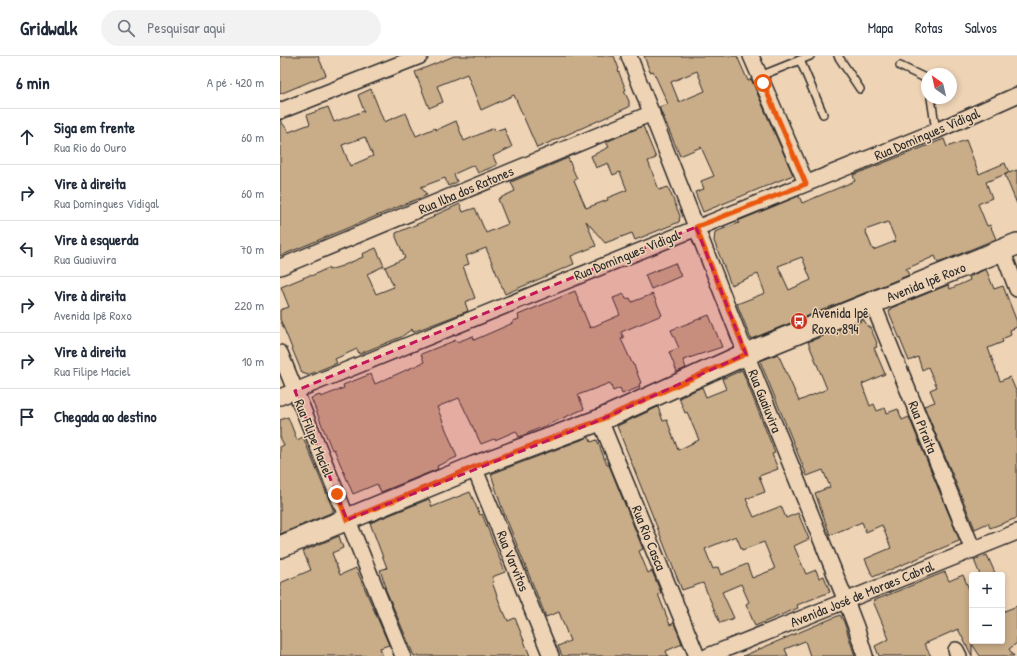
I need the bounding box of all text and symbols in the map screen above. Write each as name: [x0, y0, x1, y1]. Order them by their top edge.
search box: [101, 10, 381, 46]
text: Gridwalk: [20, 15, 77, 41]
icon: search: [115, 17, 137, 39]
text: Pesquisar aqui: [147, 17, 226, 38]
text: Mapa: [868, 18, 893, 37]
text: Rotas: [915, 18, 943, 37]
text: Salvos: [965, 18, 997, 37]
north arrow: [921, 68, 957, 104]
text: 6 min: [16, 71, 50, 94]
text: A pé · 420 m: [207, 73, 264, 91]
route start: [754, 74, 772, 92]
street label: Rua Domingues Vidigal: [871, 103, 983, 165]
text: Siga em frente: [54, 117, 135, 138]
icon: ahead: [16, 126, 38, 148]
text: 60 m: [241, 128, 264, 146]
text: Rua Rio do Ouro: [54, 138, 126, 156]
street label: Rua Ilha dos Ratones: [415, 161, 516, 218]
text: Vire à direita: [54, 173, 126, 194]
icon: right: [16, 182, 38, 204]
text: 60 m: [241, 184, 264, 202]
text: Rua Domingues Vidigal: [54, 194, 159, 212]
street label: Rua Domingues Vidigal: [571, 224, 683, 285]
text: Vire à esquerda: [54, 229, 138, 250]
icon: left: [16, 238, 38, 260]
text: 70 m: [240, 240, 264, 258]
text: Rua Guaiuvira: [54, 250, 116, 268]
street label: Avenida Ipê Roxo: [883, 257, 969, 307]
text: Vire à direita: [54, 285, 126, 306]
icon: right: [16, 294, 38, 316]
text: 220 m: [234, 296, 264, 314]
place label: Avenida Ipê Roxo, 894: [812, 303, 869, 338]
text: Avenida Ipê Roxo: [54, 306, 132, 324]
bus stop icon: Avenida Ipê Roxo, 894: [789, 311, 809, 331]
text: Vire à direita: [54, 341, 126, 362]
icon: right: [16, 350, 38, 372]
text: 10 m: [242, 352, 264, 370]
text: Rua Filipe Maciel: [54, 362, 131, 380]
street label: Rua Guaiuvira: [744, 366, 787, 436]
street label: Rua Filipe Maciel: [289, 396, 339, 480]
street label: Rua Piraita: [904, 398, 943, 456]
icon: arrive: [16, 406, 38, 428]
text: Chegada ao destino: [54, 406, 157, 427]
route end: [328, 485, 346, 503]
street label: Rua Rio Casca: [628, 502, 671, 574]
street label: Rua Varvitos: [493, 528, 534, 594]
street label: Avenida José de Moraes Cabral: [787, 556, 937, 631]
map controls: [969, 572, 1005, 644]
button: +: [969, 572, 1005, 608]
button: −: [969, 608, 1005, 644]

